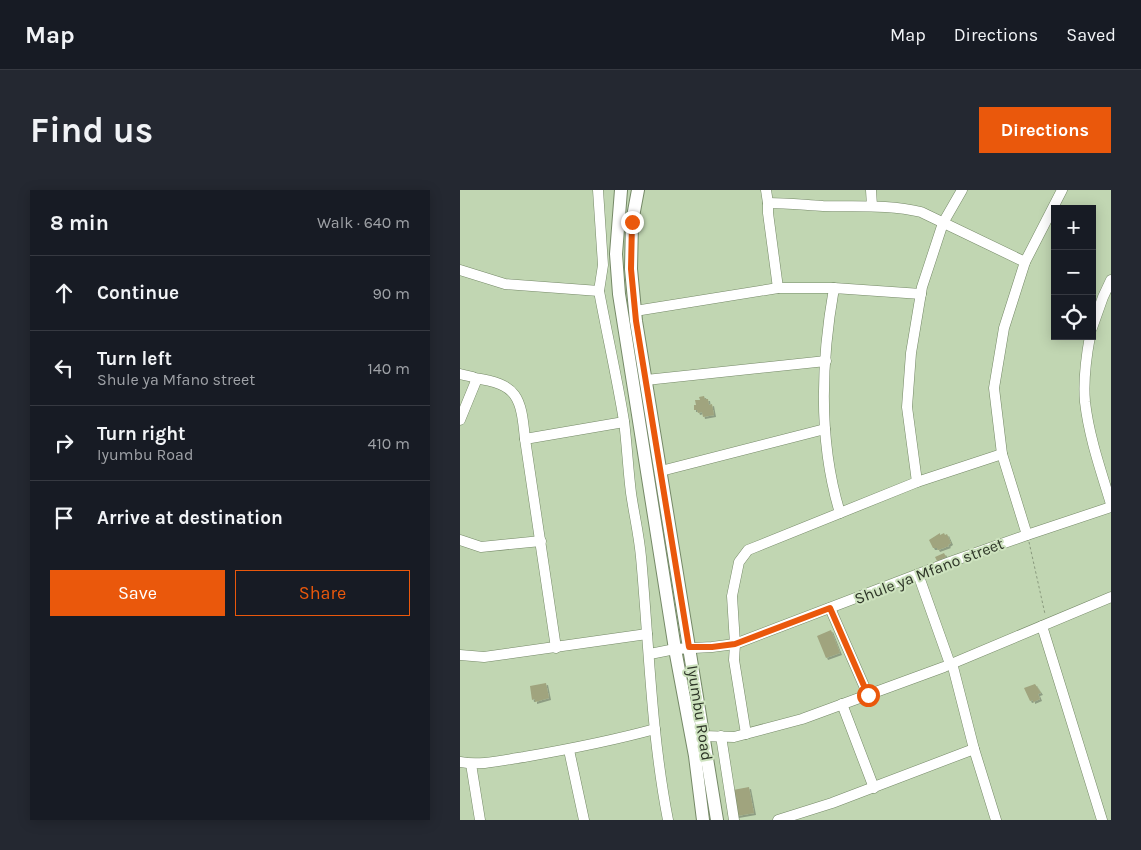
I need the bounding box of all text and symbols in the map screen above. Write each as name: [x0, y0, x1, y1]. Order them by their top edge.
text: Map: [25, 21, 75, 49]
text: Map: [890, 24, 926, 46]
text: Directions: [954, 24, 1038, 46]
text: Saved: [1066, 24, 1116, 46]
button: Directions: [979, 107, 1111, 153]
text: Find us: [30, 110, 153, 151]
map controls: [1051, 205, 1096, 340]
button: +: [1051, 205, 1096, 250]
text: 8 min: [50, 211, 109, 235]
route end: [621, 211, 644, 234]
text: Walk · 640 m: [317, 213, 410, 232]
button: −: [1051, 250, 1096, 295]
icon: ahead: [50, 279, 78, 307]
text: Continue: [97, 282, 179, 304]
text: 90 m: [372, 284, 410, 303]
button: locate: [1051, 295, 1096, 340]
text: Turn left: [97, 348, 172, 370]
icon: left: [50, 354, 78, 382]
text: 140 m: [368, 359, 410, 378]
text: Shule ya Mfano street: [97, 370, 255, 389]
text: Turn right: [97, 423, 186, 445]
icon: right: [50, 429, 78, 457]
text: 410 m: [368, 434, 410, 453]
text: Iyumbu Road: [97, 445, 193, 464]
icon: arrive: [50, 504, 78, 532]
text: Arrive at destination: [97, 507, 283, 529]
street label: Shule ya Mfano street: [852, 534, 1006, 608]
button: Save: [50, 570, 225, 616]
button: Share: [235, 570, 410, 616]
street label: Iyumbu Road: [683, 664, 717, 762]
route start: [857, 684, 880, 707]

